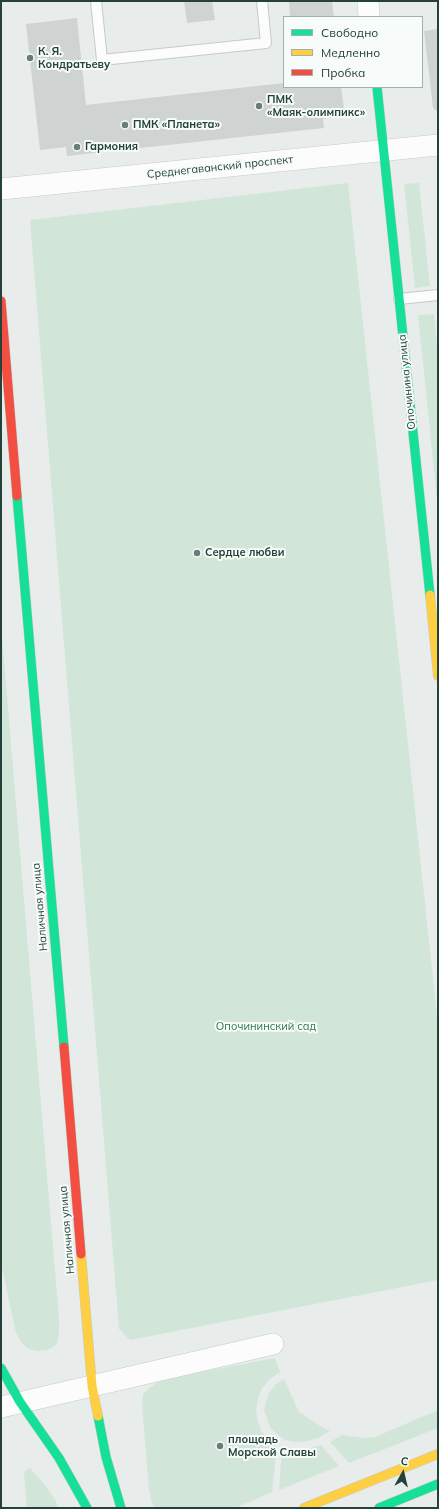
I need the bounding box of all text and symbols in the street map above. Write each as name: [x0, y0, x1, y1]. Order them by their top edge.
legend: [283, 16, 423, 88]
text: Свободно: [321, 25, 378, 40]
place label: К. Я. Кондратьеву: [38, 45, 110, 71]
text: Медленно: [321, 45, 380, 60]
marker: К. Я. Кондратьеву: [25, 53, 35, 63]
text: Пробка: [321, 65, 365, 80]
place label: ПМК «Маяк-олимпикс»: [267, 93, 365, 119]
marker: ПМК «Маяк-олимпикс»: [254, 101, 264, 111]
place label: ПМК «Планета»: [133, 118, 220, 132]
marker: ПМК «Планета»: [120, 120, 130, 130]
place label: Гармония: [85, 140, 138, 154]
marker: Гармония: [72, 142, 82, 152]
street label: Среднегаванский проспект: [146, 153, 294, 181]
street label: Опочинина улица: [395, 334, 419, 430]
place label: Сердце любви: [205, 546, 284, 560]
marker: Сердце любви: [192, 548, 202, 558]
street label: Наличная улица: [30, 862, 50, 952]
park label: Опочининский сад: [216, 1020, 316, 1034]
street label: Наличная улица: [57, 1185, 77, 1275]
place label: площадь Морской Славы: [228, 1433, 316, 1459]
marker: площадь Морской Славы: [215, 1441, 225, 1451]
north arrow: [383, 1453, 423, 1493]
text: С: [400, 1454, 409, 1469]

